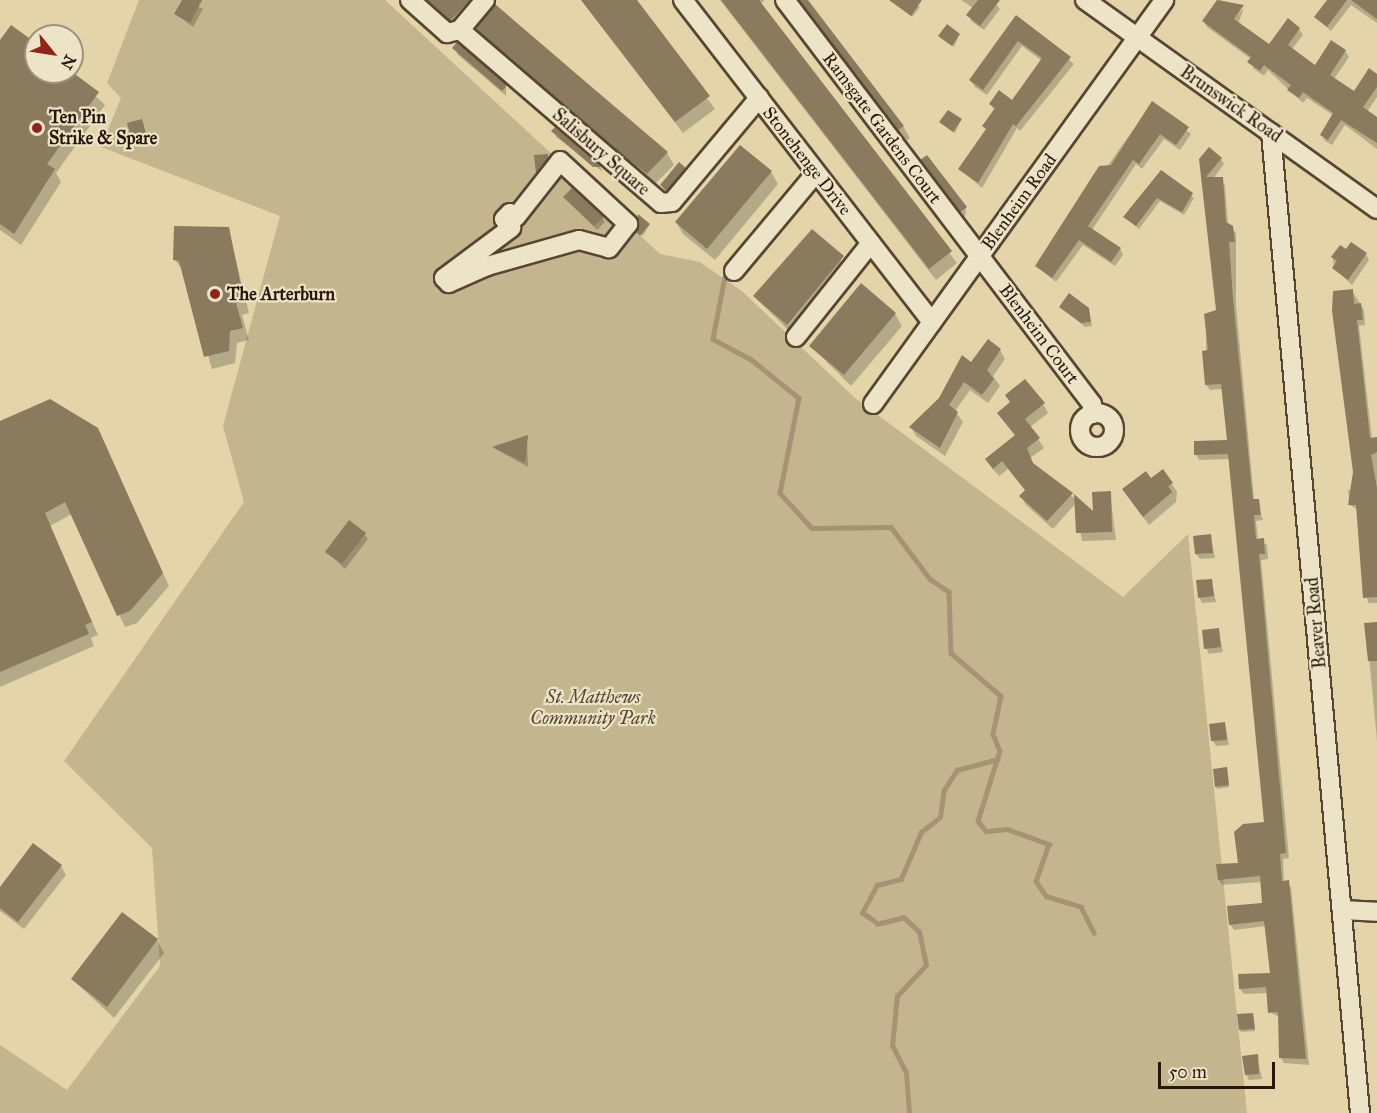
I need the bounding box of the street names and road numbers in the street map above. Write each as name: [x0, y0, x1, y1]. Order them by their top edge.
street label: Ramsgate Gardens Court: [818, 48, 946, 208]
street label: Brunswick Road: [1176, 61, 1286, 147]
street label: Stonehenge Drive: [758, 102, 856, 220]
street label: Salisbury Square: [548, 104, 654, 200]
street label: Blenheim Road: [977, 150, 1061, 254]
street label: Blenheim Court: [994, 280, 1084, 388]
street label: Beaver Road: [1301, 576, 1331, 670]

